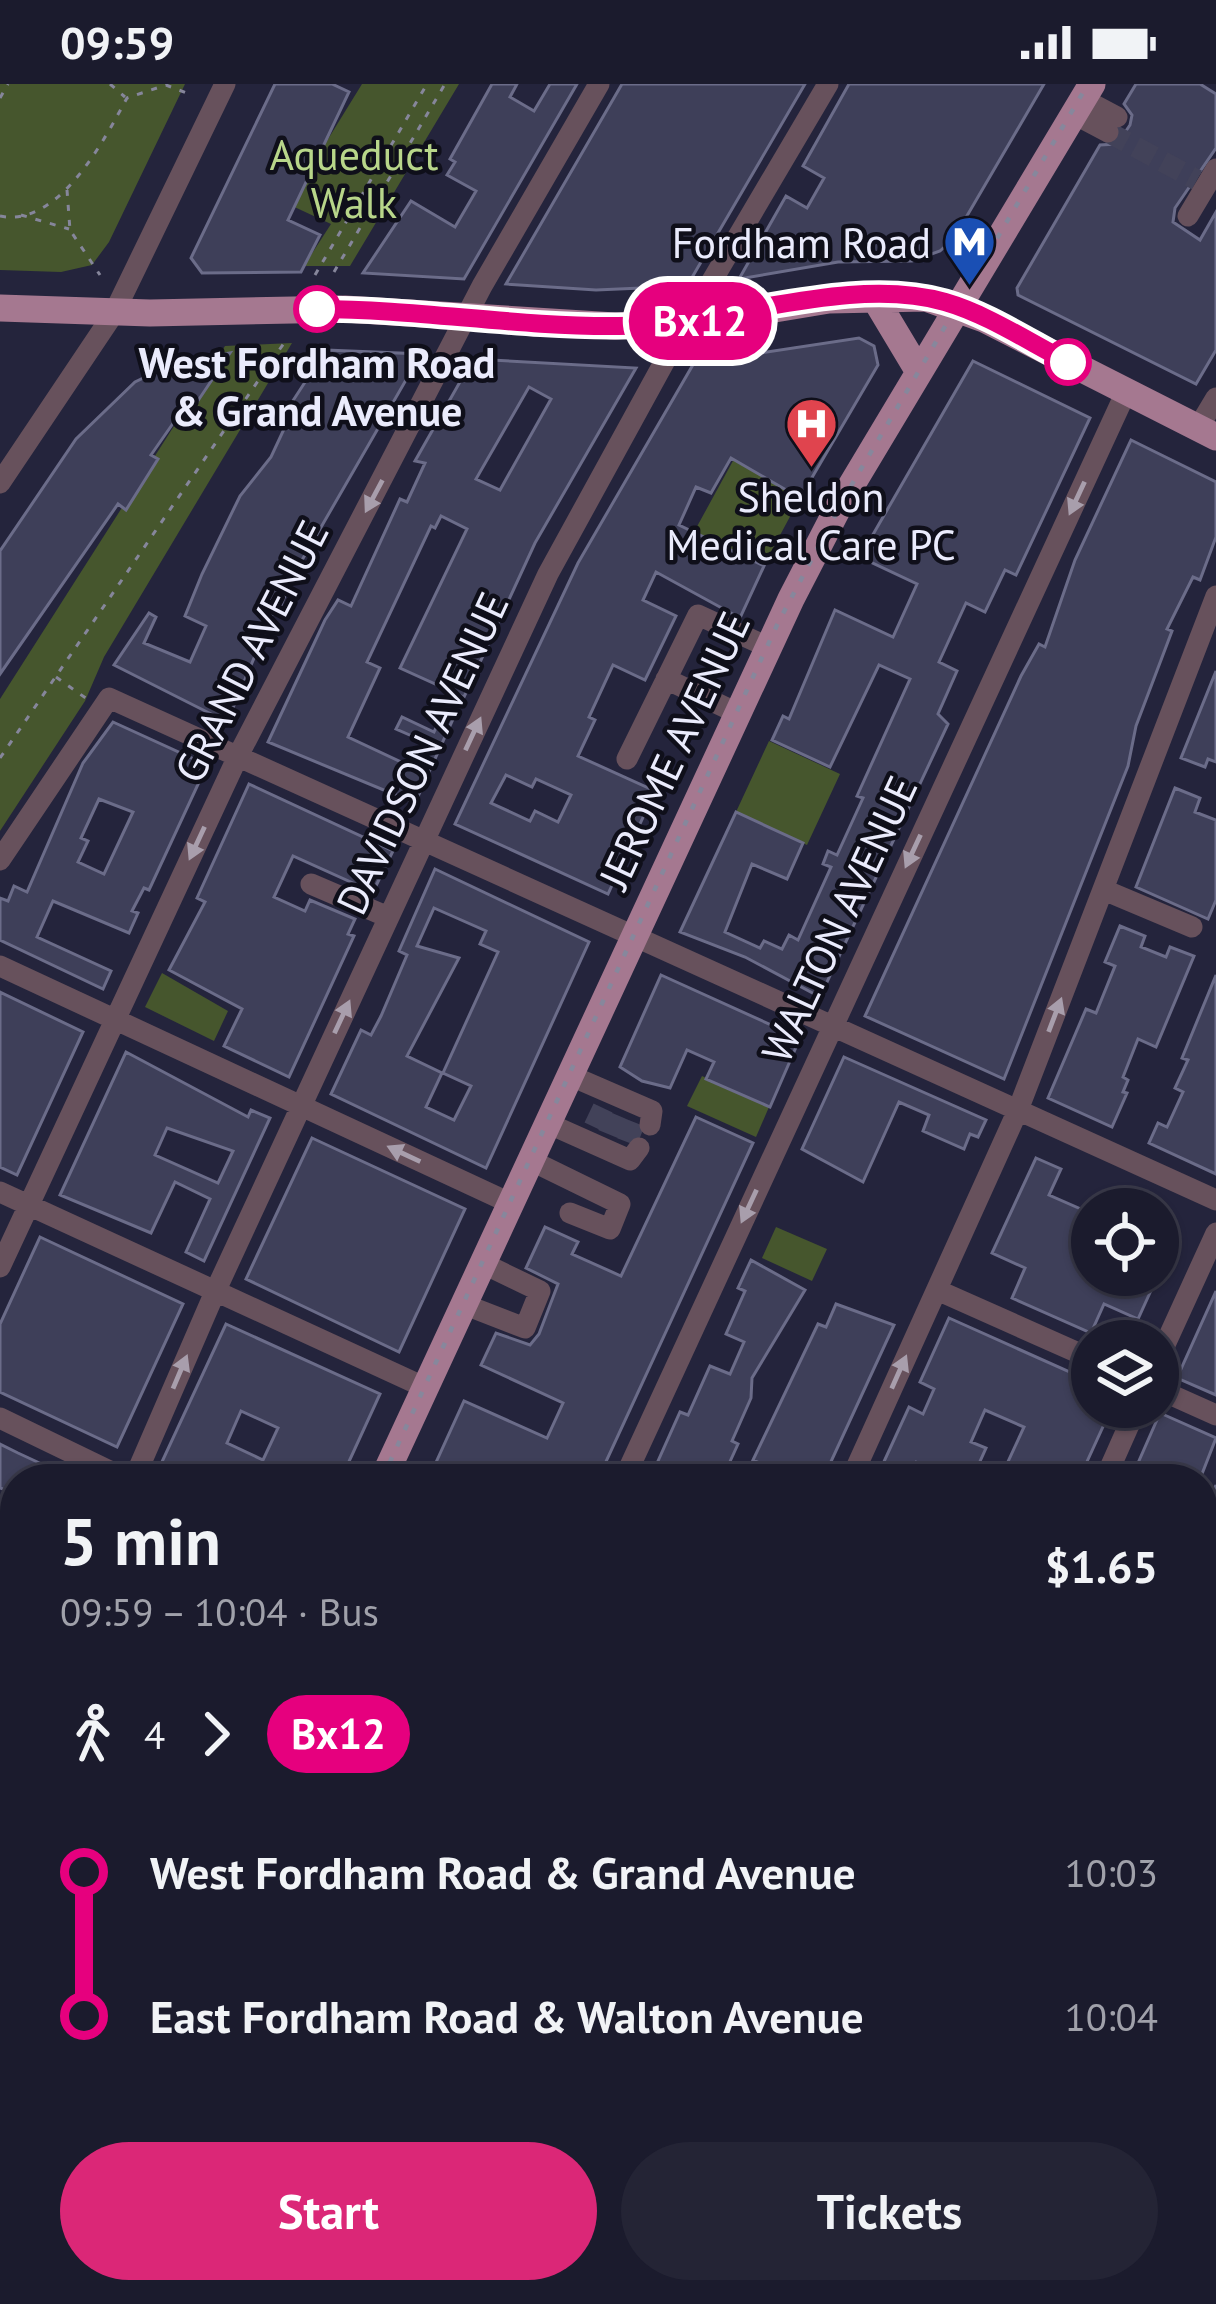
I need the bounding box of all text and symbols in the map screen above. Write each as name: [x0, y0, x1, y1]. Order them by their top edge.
text: 09:59: [60, 13, 174, 71]
park label: Aqueduct Walk: [270, 127, 438, 230]
metro station icon: Fordham Road: [942, 214, 998, 288]
place label: Fordham Road: [672, 215, 931, 270]
line badge: Bx12: [616, 282, 784, 360]
marker: West Fordham Road & Grand Avenue: [295, 287, 339, 331]
text: Bx12: [653, 293, 747, 348]
place label: West Fordham Road & Grand Avenue: [138, 335, 496, 438]
unlabelled marker: [1046, 340, 1090, 384]
hospital icon: Sheldon Medical Care PC: [783, 396, 839, 470]
place label: Sheldon Medical Care PC: [666, 469, 956, 572]
one-way arrow: [364, 478, 385, 513]
one-way arrow: [1067, 481, 1087, 516]
street label: GRAND AVENUE: [161, 511, 341, 791]
street label: DAVIDSON AVENUE: [323, 583, 521, 923]
street label: JEROME AVENUE: [585, 603, 762, 899]
one-way arrow: [464, 716, 484, 751]
street label: WALTON AVENUE: [749, 767, 929, 1071]
one-way arrow: [187, 826, 207, 861]
one-way arrow: [902, 834, 922, 869]
one-way arrow: [1046, 997, 1065, 1033]
one-way arrow: [332, 999, 352, 1034]
one-way arrow: [386, 1144, 421, 1164]
one-way arrow: [739, 1188, 759, 1223]
map controls: [1071, 1188, 1179, 1428]
button: locate: [1071, 1188, 1179, 1296]
button: layers: [1071, 1320, 1179, 1428]
one-way arrow: [171, 1354, 191, 1389]
one-way arrow: [889, 1355, 909, 1390]
text: 5 min: [60, 1498, 221, 1583]
text: $1.65: [1045, 1537, 1158, 1595]
text: 09:59 – 10:04 · Bus: [60, 1586, 379, 1637]
icon: walk: [60, 1701, 126, 1767]
icon: forward: [183, 1701, 249, 1767]
text: Bx12: [291, 1706, 386, 1761]
text: 4: [144, 1709, 165, 1760]
text: West Fordham Road & Grand Avenue: [150, 1843, 856, 1901]
text: 10:03: [1064, 1847, 1158, 1898]
text: East Fordham Road & Walton Avenue: [150, 1987, 864, 2045]
text: 10:04: [1064, 1991, 1158, 2042]
button: Start: [60, 2142, 597, 2280]
button: Tickets: [621, 2142, 1158, 2280]

